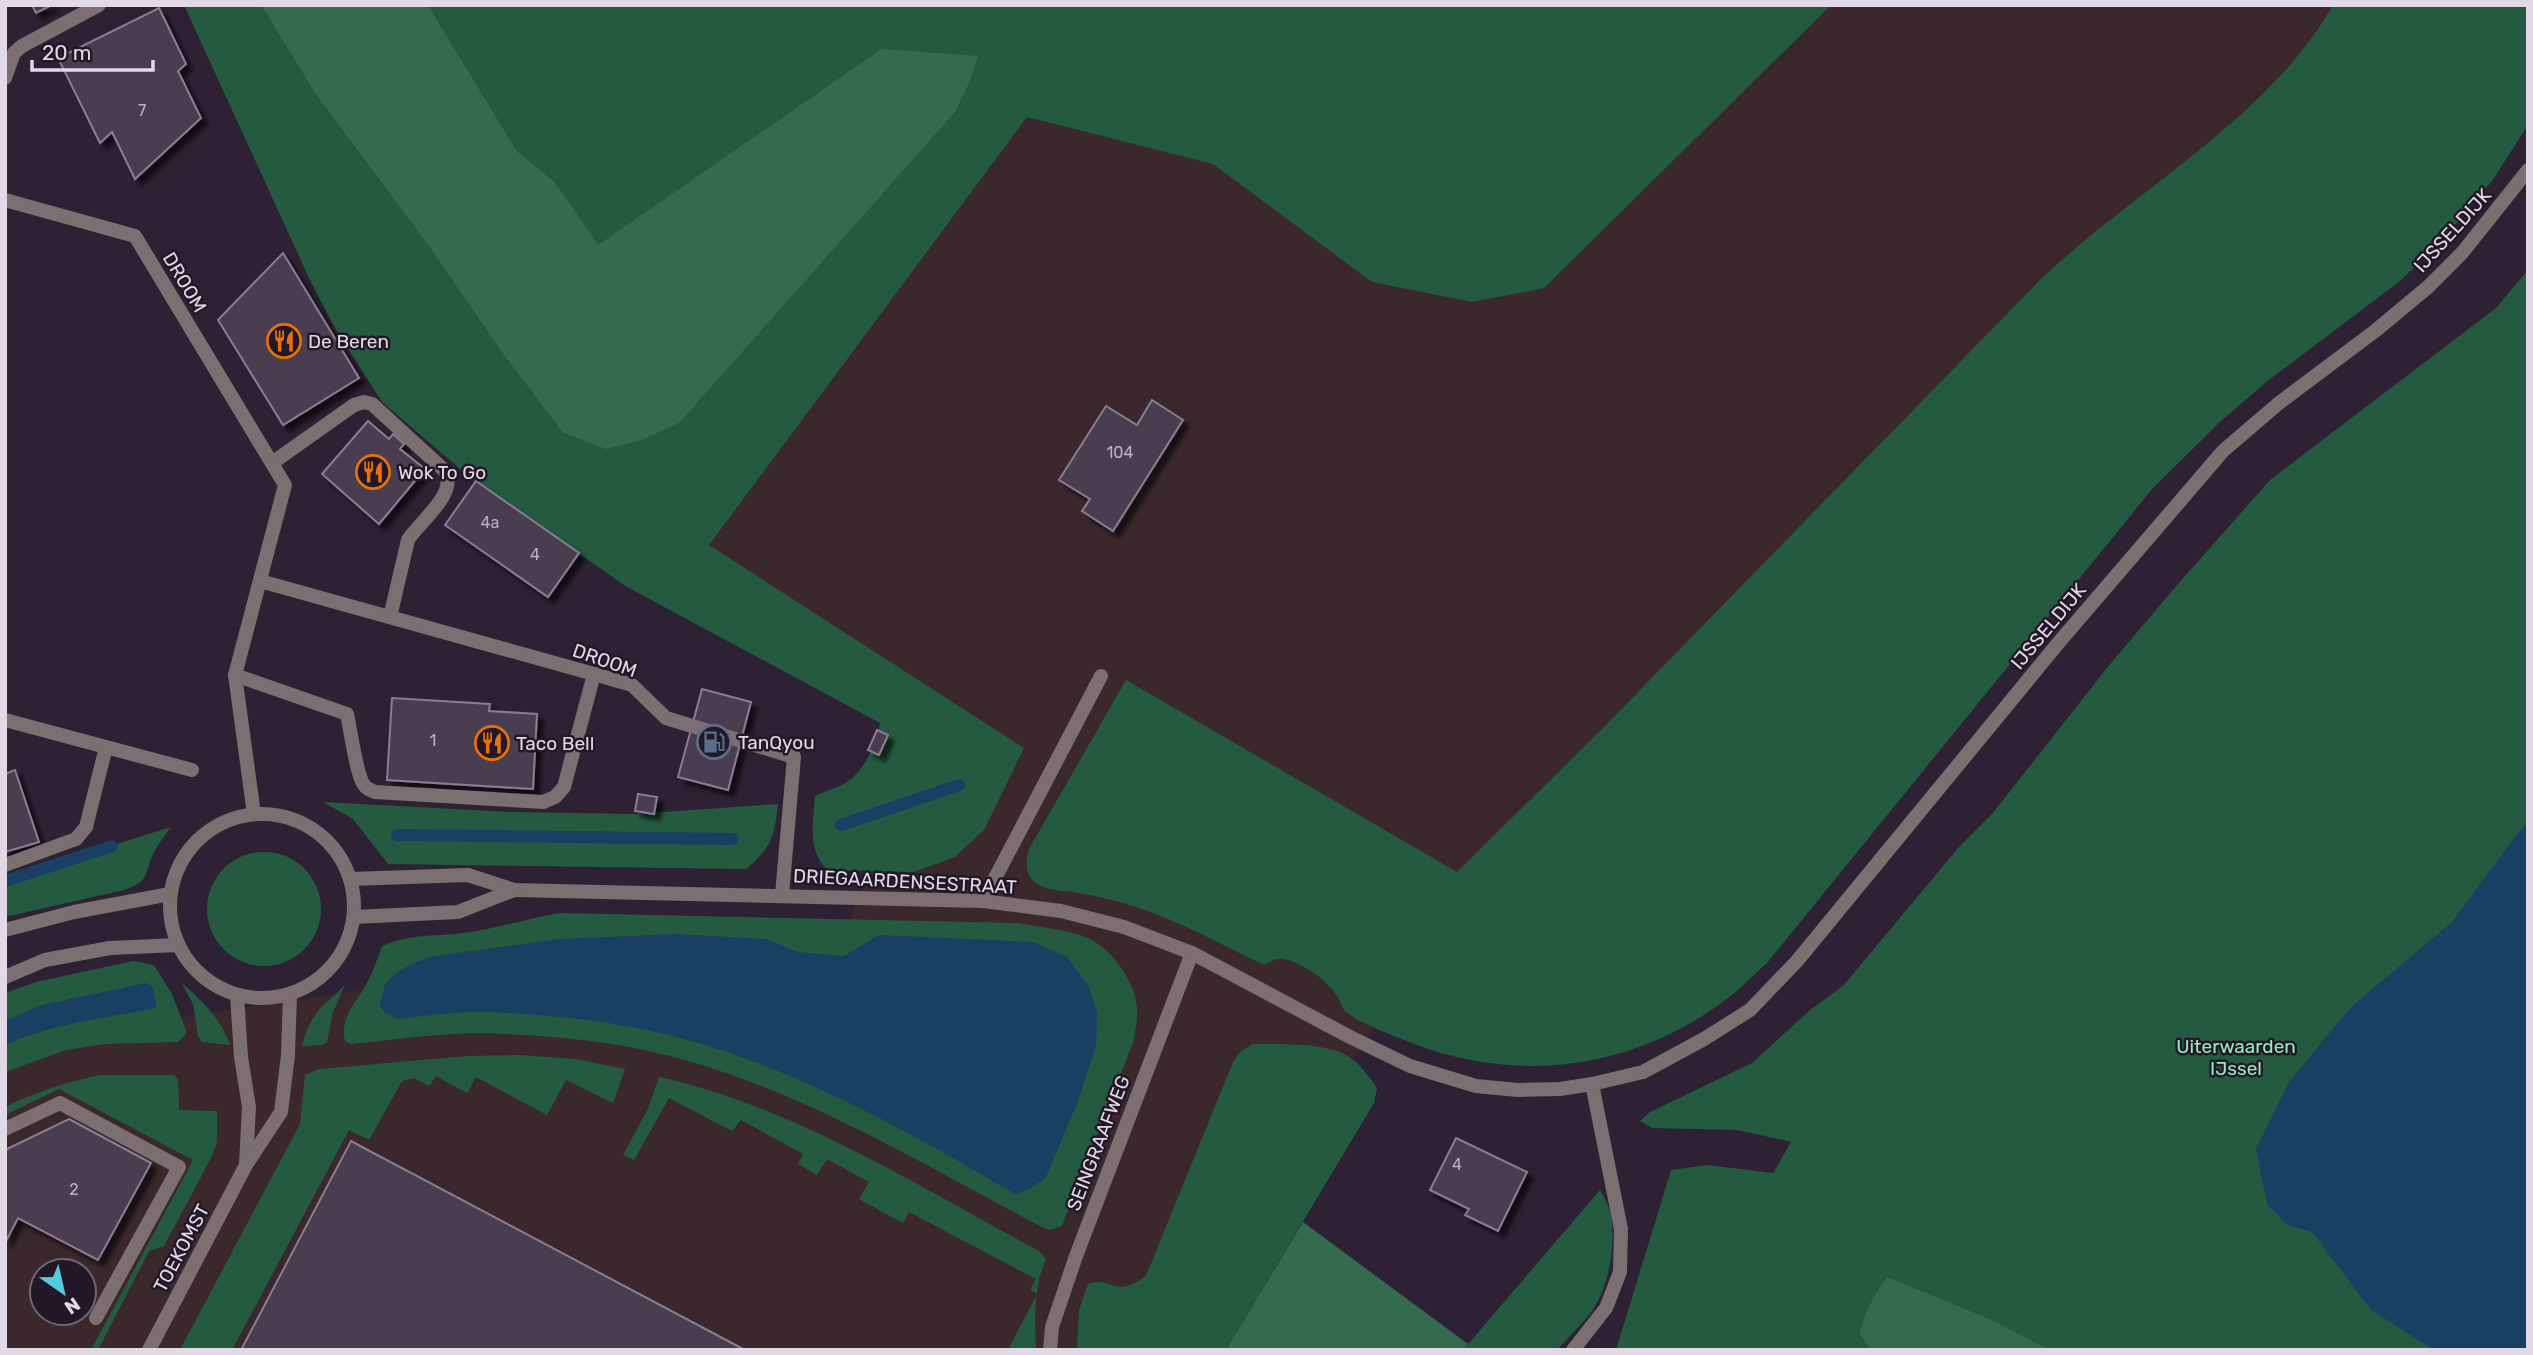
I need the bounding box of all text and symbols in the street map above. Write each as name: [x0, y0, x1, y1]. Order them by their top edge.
scale bar: [32, 28, 152, 72]
text: 20 m: [42, 40, 91, 65]
house number: 7: [138, 101, 146, 120]
street label: IJSSELDIJK: [2409, 183, 2496, 277]
street label: DROOM: [158, 248, 212, 317]
restaurant icon: De Beren: [265, 322, 303, 360]
place label: De Beren: [308, 330, 389, 353]
house number: 104: [1107, 443, 1134, 462]
restaurant icon: Wok To Go: [354, 453, 392, 491]
place label: Wok To Go: [398, 461, 486, 484]
house number: 4a: [481, 513, 499, 532]
house number: 4: [530, 545, 540, 564]
street label: IJSSELDIJK: [2006, 578, 2091, 674]
street label: DROOM: [570, 639, 640, 682]
fuel station icon: TanQyou: [695, 723, 733, 761]
restaurant icon: Taco Bell: [473, 724, 511, 762]
house number: 1: [430, 731, 436, 750]
place label: TanQyou: [738, 731, 815, 754]
place label: Taco Bell: [516, 732, 594, 755]
street label: DRIEGAARDENSESTRAAT: [793, 864, 1017, 899]
park label: Uiterwaarden IJssel: [2176, 1035, 2296, 1080]
street label: SEINGRAAFWEG: [1062, 1072, 1135, 1214]
house number: 4: [1452, 1155, 1462, 1174]
house number: 2: [69, 1180, 79, 1199]
street label: TOEKOMST: [149, 1200, 214, 1296]
north arrow: [28, 1257, 98, 1327]
text: N: [60, 1292, 84, 1319]

